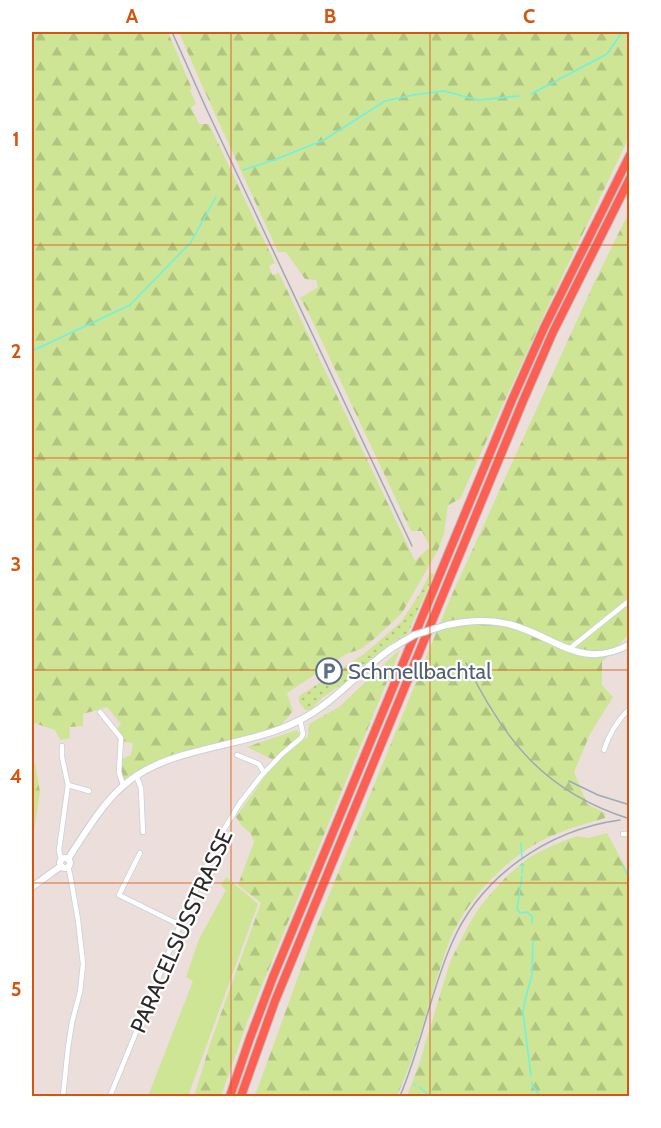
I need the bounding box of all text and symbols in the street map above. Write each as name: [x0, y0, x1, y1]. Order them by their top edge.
text: A: [126, 4, 139, 28]
text: B: [324, 4, 336, 28]
text: C: [523, 4, 535, 28]
text: 1: [12, 127, 20, 151]
text: 2: [11, 339, 21, 363]
text: 3: [11, 552, 21, 576]
parking icon: Schmellbachtal: [314, 656, 344, 686]
place label: Schmellbachtal: [348, 658, 492, 685]
text: 4: [10, 764, 22, 788]
street label: PARACELSUSSTRASSE: [124, 825, 238, 1037]
text: 5: [11, 977, 21, 1001]

